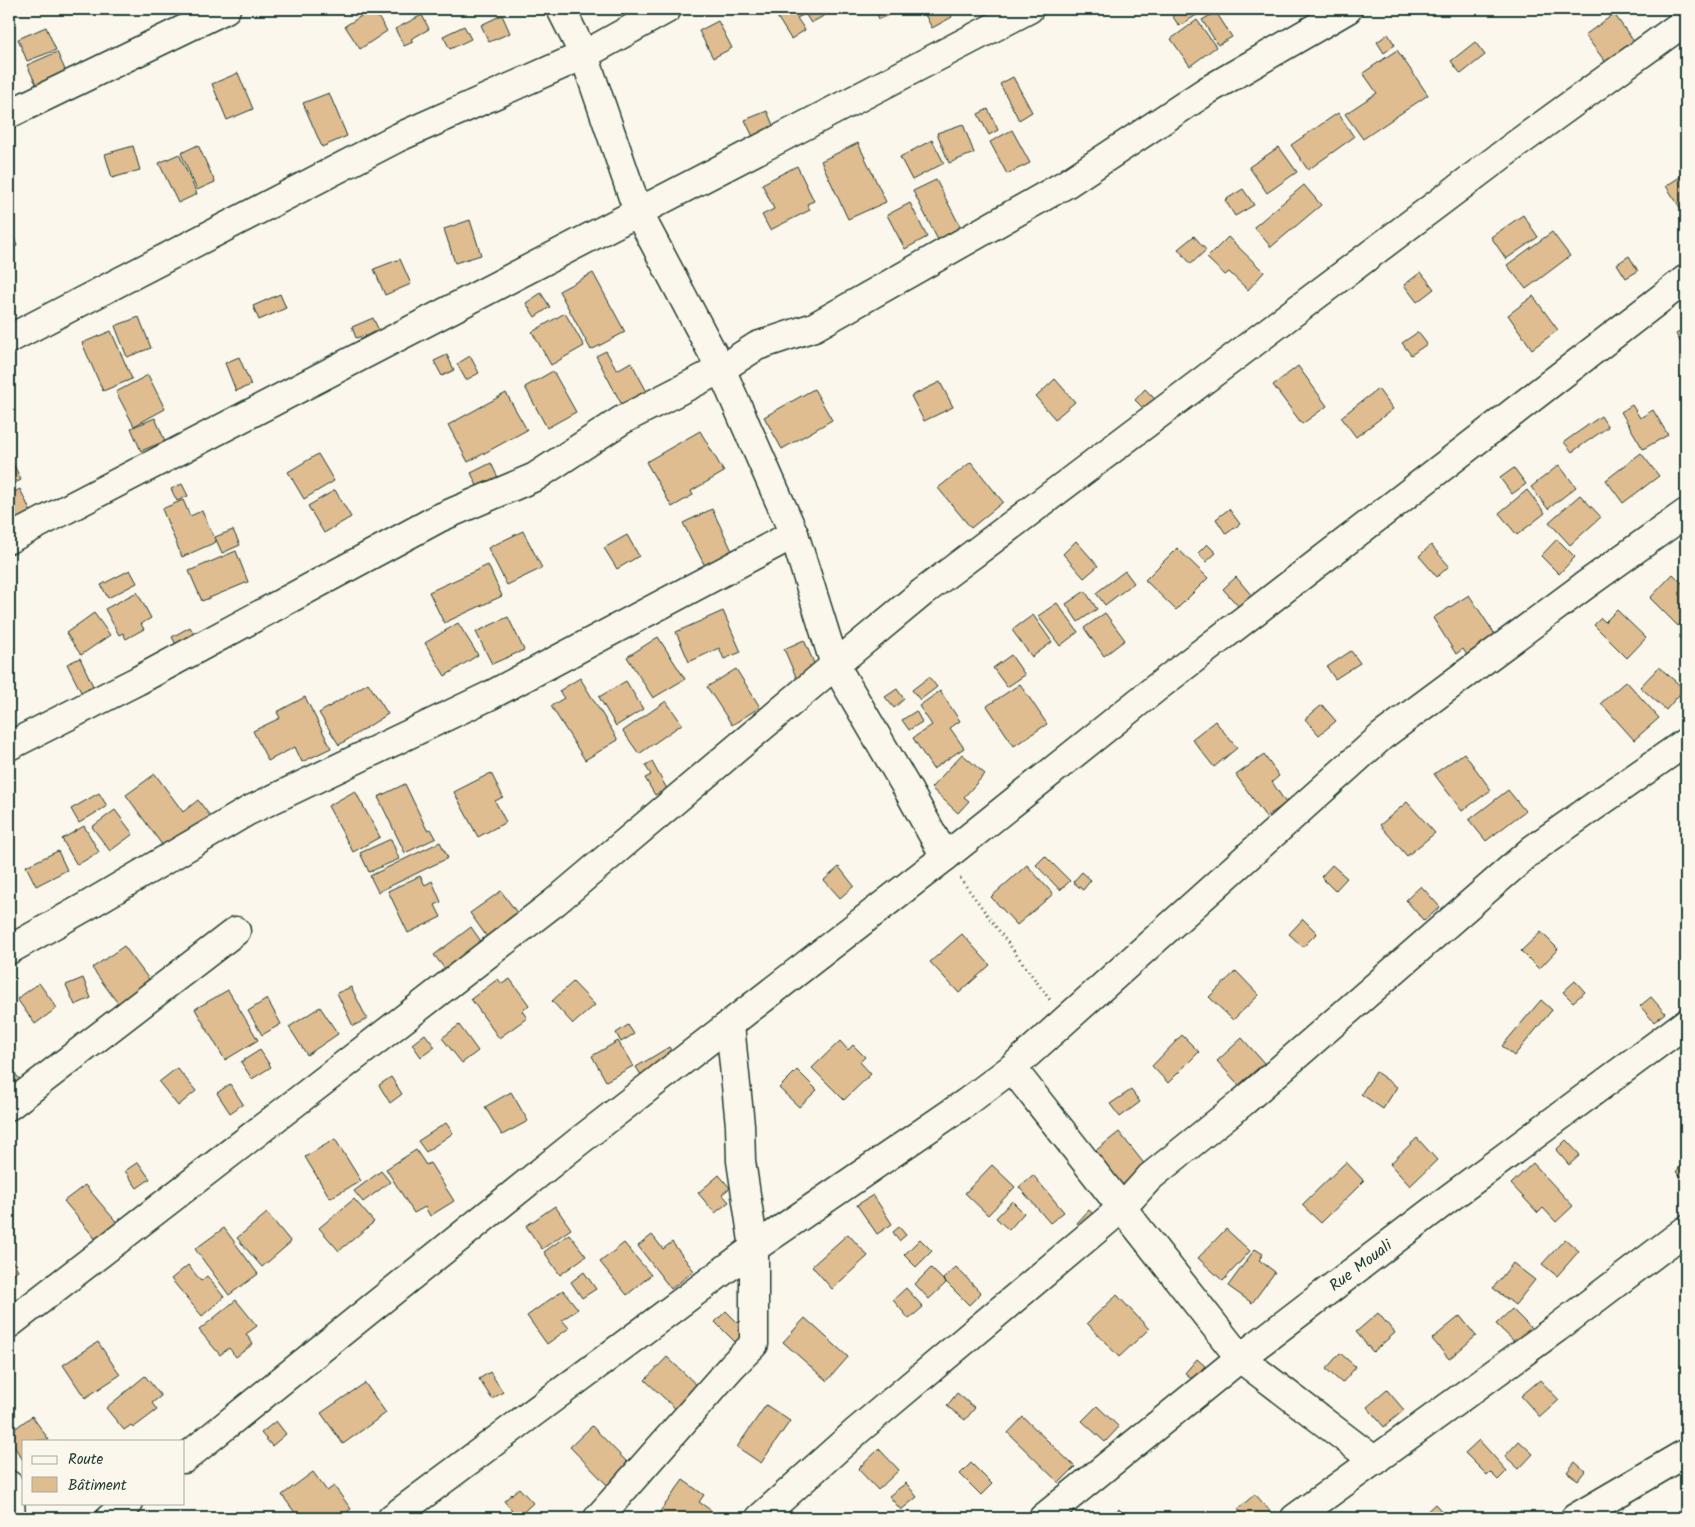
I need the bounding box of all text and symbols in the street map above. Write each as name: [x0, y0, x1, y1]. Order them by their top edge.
street label: Rue Mouali: [1324, 1233, 1399, 1298]
legend: [22, 1440, 185, 1504]
text: Route: [68, 1448, 104, 1472]
text: Bâtiment: [68, 1474, 127, 1498]

